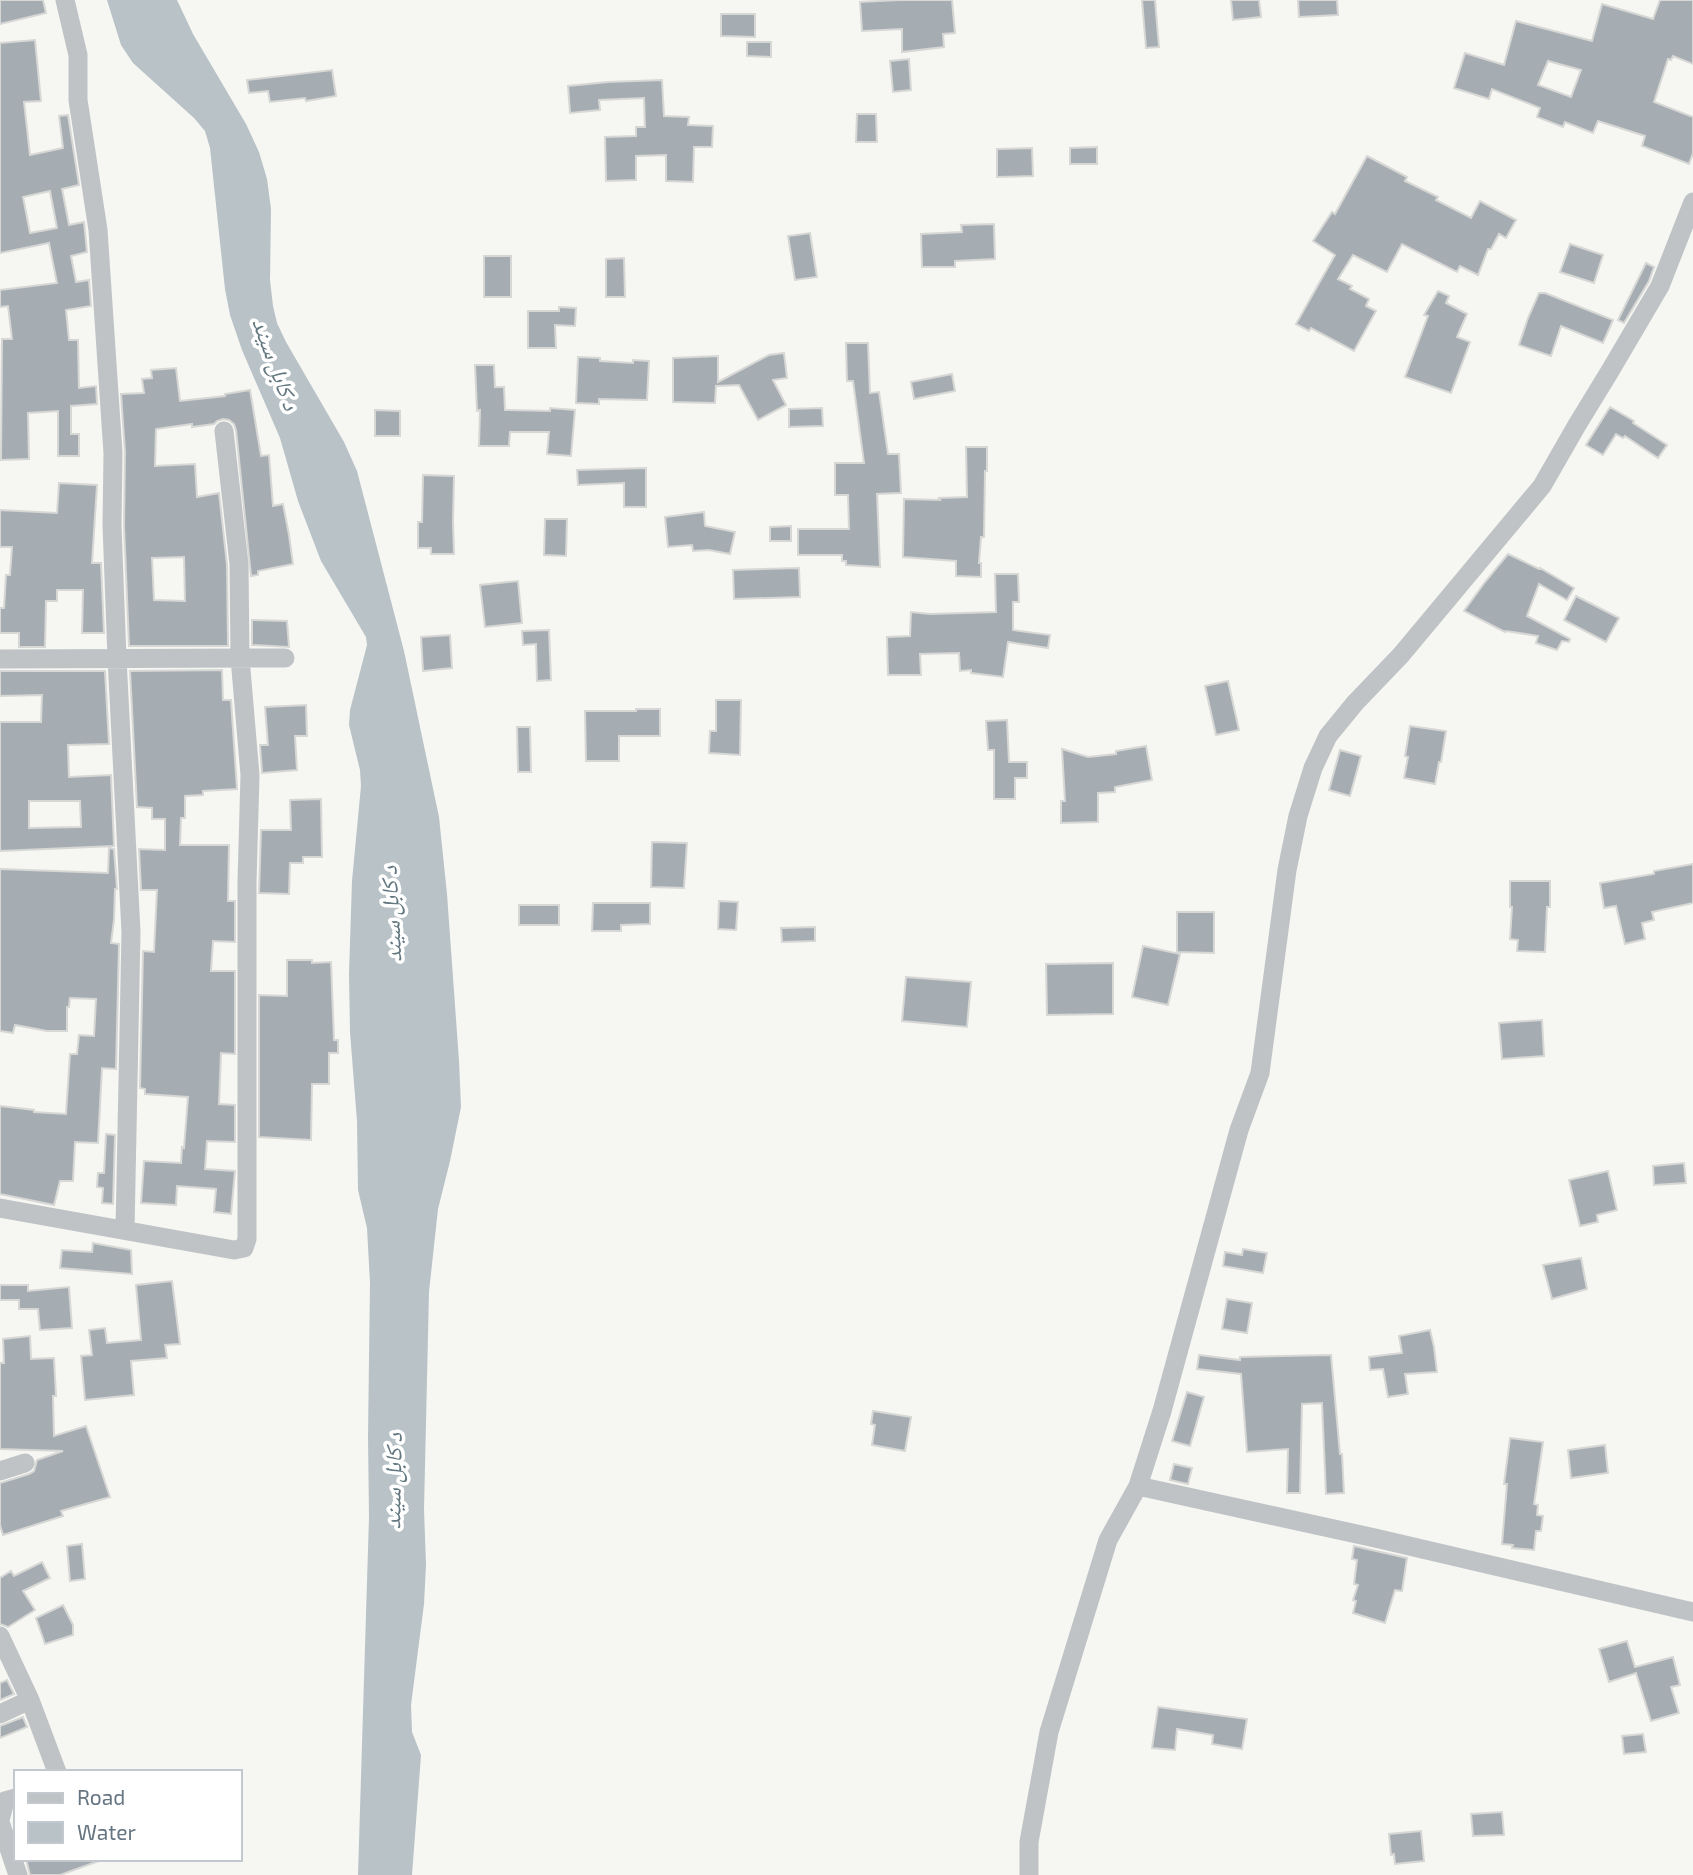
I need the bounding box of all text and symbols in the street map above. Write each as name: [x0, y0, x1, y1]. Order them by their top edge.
water label: د کابل سيند: [245, 314, 307, 415]
water label: د کابل سيند: [373, 865, 408, 963]
water label: د کابل سيند: [377, 1432, 409, 1529]
legend: [14, 1770, 242, 1861]
text: Road: [77, 1784, 125, 1809]
text: Water: [77, 1819, 136, 1844]

